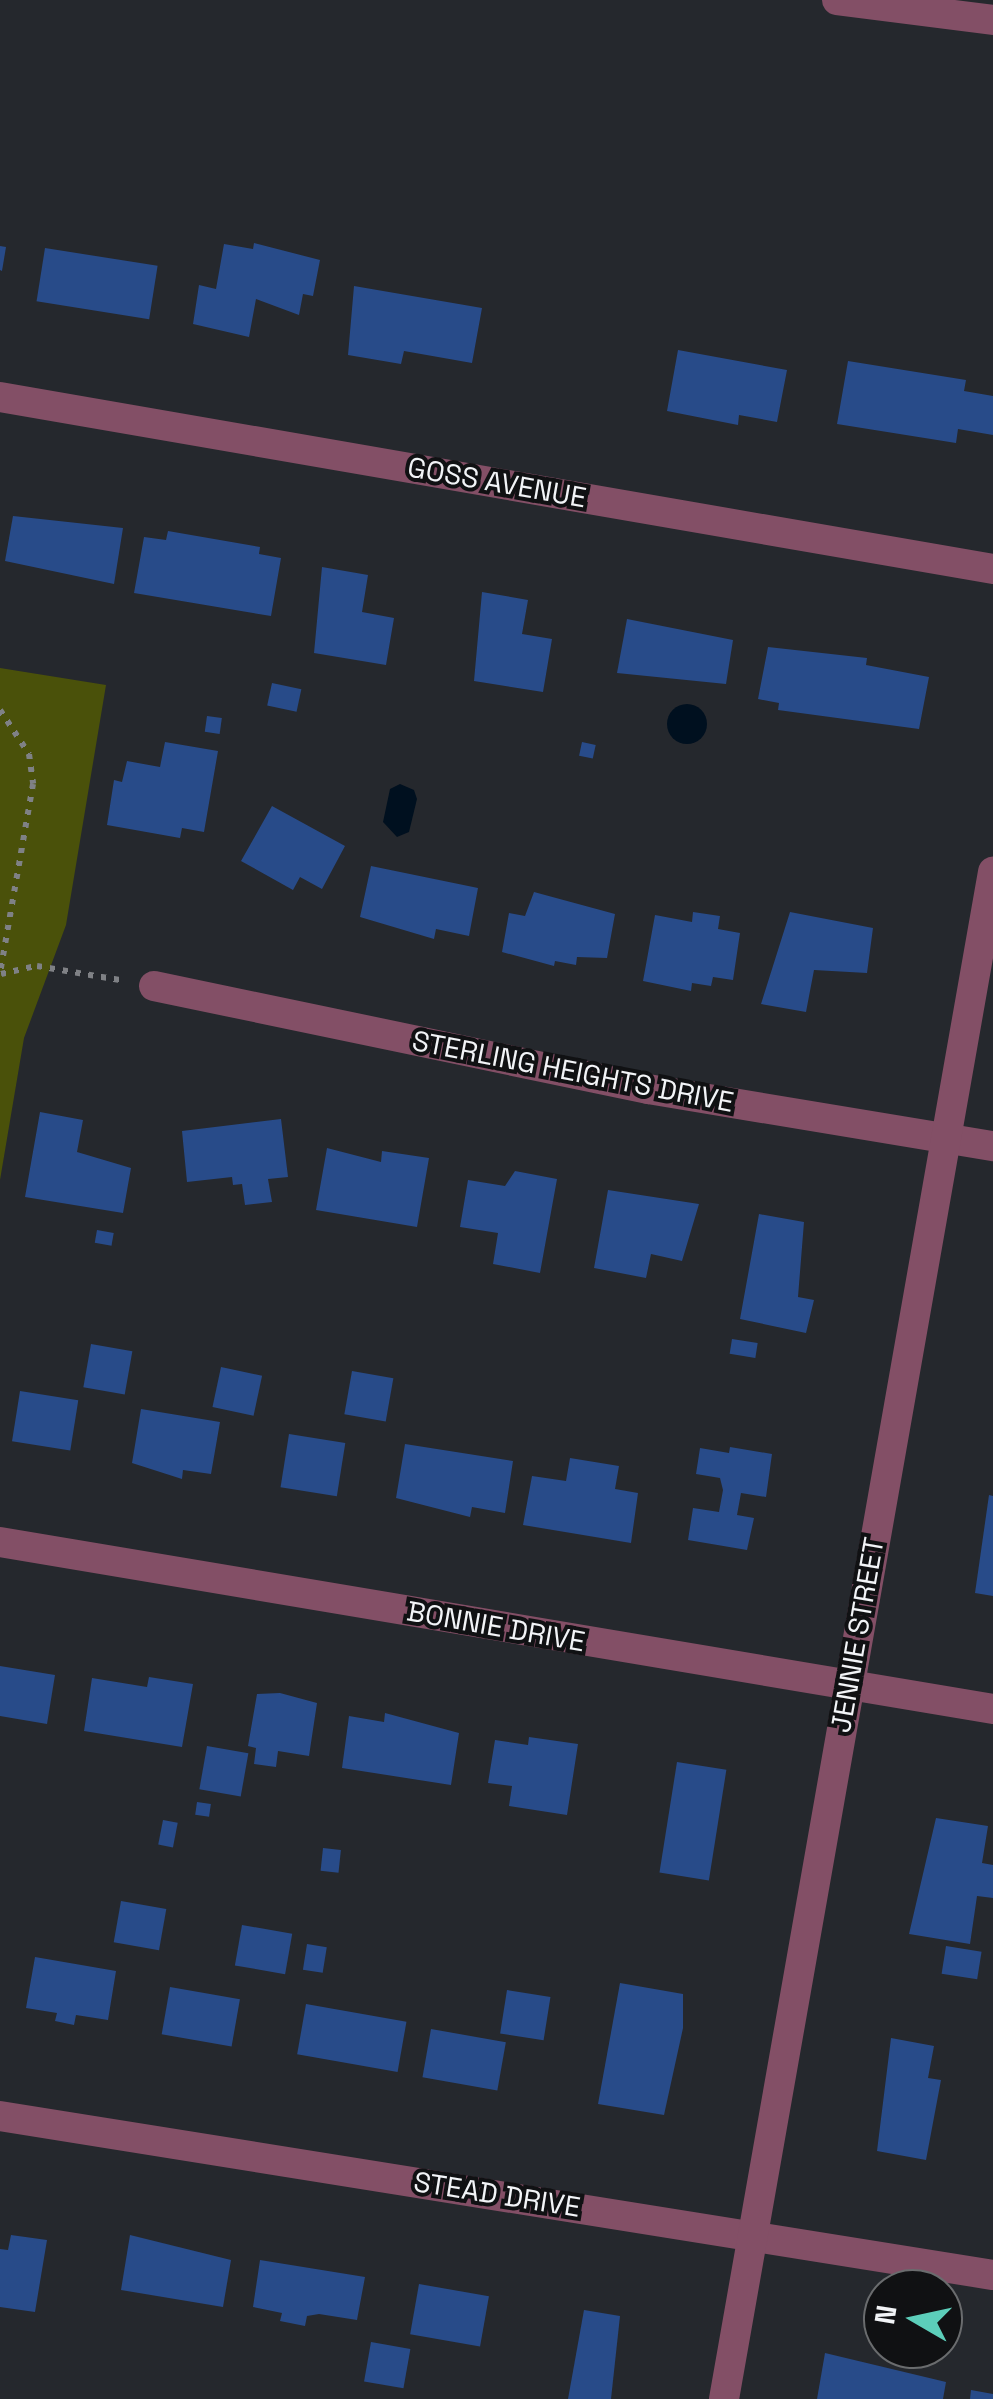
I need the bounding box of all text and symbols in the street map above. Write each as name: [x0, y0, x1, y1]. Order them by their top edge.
street label: GOSS AVENUE: [405, 450, 589, 514]
street label: STERLING HEIGHTS DRIVE: [409, 1023, 737, 1119]
street label: JENNIE STREET: [823, 1535, 891, 1735]
street label: BONNIE DRIVE: [404, 1594, 588, 1658]
street label: STEAD DRIVE: [411, 2164, 583, 2224]
north arrow: [863, 2269, 963, 2369]
text: N: [866, 2303, 905, 2327]

